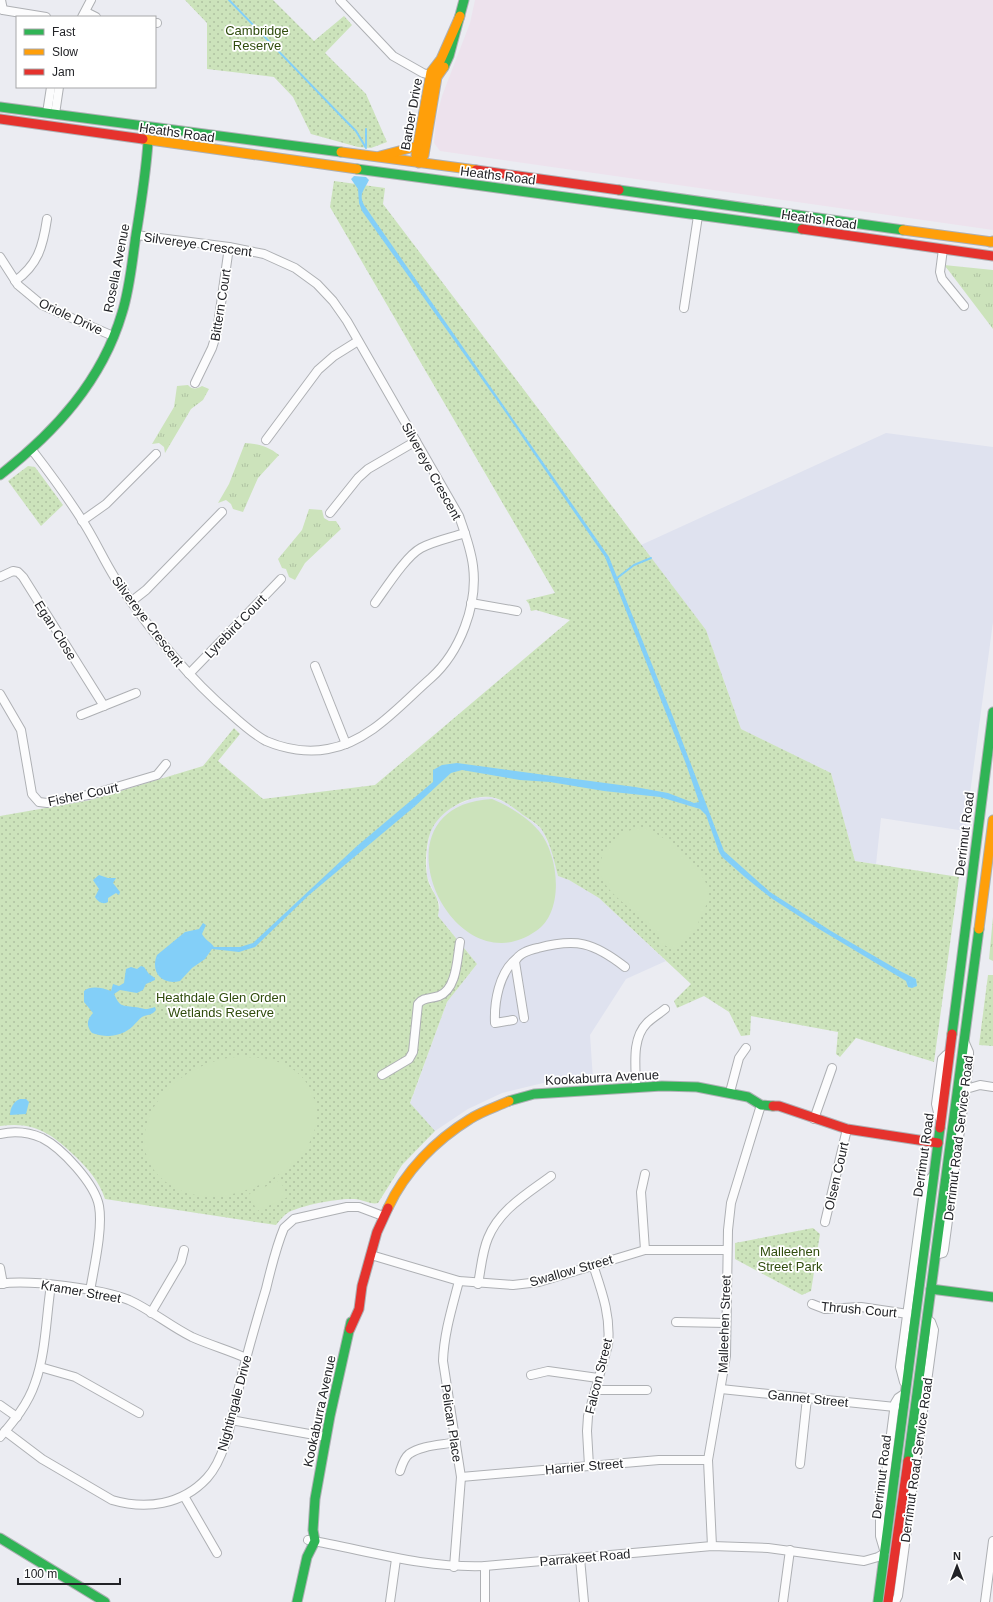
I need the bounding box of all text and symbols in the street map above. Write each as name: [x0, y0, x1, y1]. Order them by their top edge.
legend: [16, 16, 156, 88]
park label: Cambridge Reserve: [225, 23, 289, 53]
text: Fast: [52, 25, 76, 39]
text: Slow: [52, 45, 78, 59]
text: Jam: [52, 65, 75, 79]
street label: Barber Drive: [398, 77, 425, 151]
street label: Heaths Road: [138, 120, 216, 145]
street label: Heaths Road: [459, 163, 537, 188]
street label: Heaths Road: [780, 207, 858, 232]
street label: Rosella Avenue: [101, 222, 132, 314]
street label: Silvereye Crescent: [143, 229, 253, 260]
street label: Bittern Court: [207, 267, 234, 342]
street label: Oriole Drive: [37, 295, 105, 338]
street label: Silvereye Crescent: [399, 420, 465, 523]
street label: Silvereye Crescent: [109, 573, 187, 670]
street label: Lyrebird Court: [202, 591, 269, 661]
street label: Egan Close: [31, 598, 80, 663]
street label: Fisher Court: [47, 780, 120, 809]
street label: Derrimut Road: [952, 791, 977, 877]
park label: Heathdale Glen Orden Wetlands Reserve: [156, 990, 286, 1020]
street label: Derrimut Road Service Road: [941, 1055, 976, 1221]
street label: Kookaburra Avenue: [545, 1067, 659, 1088]
street label: Derrimut Road: [910, 1112, 937, 1198]
street label: Olsen Court: [821, 1140, 852, 1212]
park label: Malleehen Street Park: [757, 1244, 823, 1274]
street label: Swallow Street: [528, 1251, 615, 1290]
street label: Malleehen Street: [715, 1274, 734, 1373]
street label: Kramer Street: [40, 1277, 122, 1306]
street label: Thrush Court: [821, 1299, 898, 1320]
street label: Falcon Street: [582, 1336, 615, 1415]
street label: Nightingale Drive: [214, 1353, 255, 1453]
street label: Kookaburra Avenue: [300, 1354, 339, 1468]
street label: Derrimut Road Service Road: [898, 1377, 935, 1543]
street label: Pelican Place: [438, 1383, 465, 1463]
street label: Gannet Street: [767, 1387, 849, 1410]
street label: Derrimut Road: [869, 1434, 894, 1520]
street label: Harrier Street: [545, 1456, 624, 1477]
street label: Parrakeet Road: [539, 1546, 631, 1569]
north arrow: [937, 1546, 977, 1586]
text: N: [953, 1550, 961, 1562]
scale bar: [18, 1560, 120, 1586]
text: 100 m: [24, 1567, 57, 1581]

